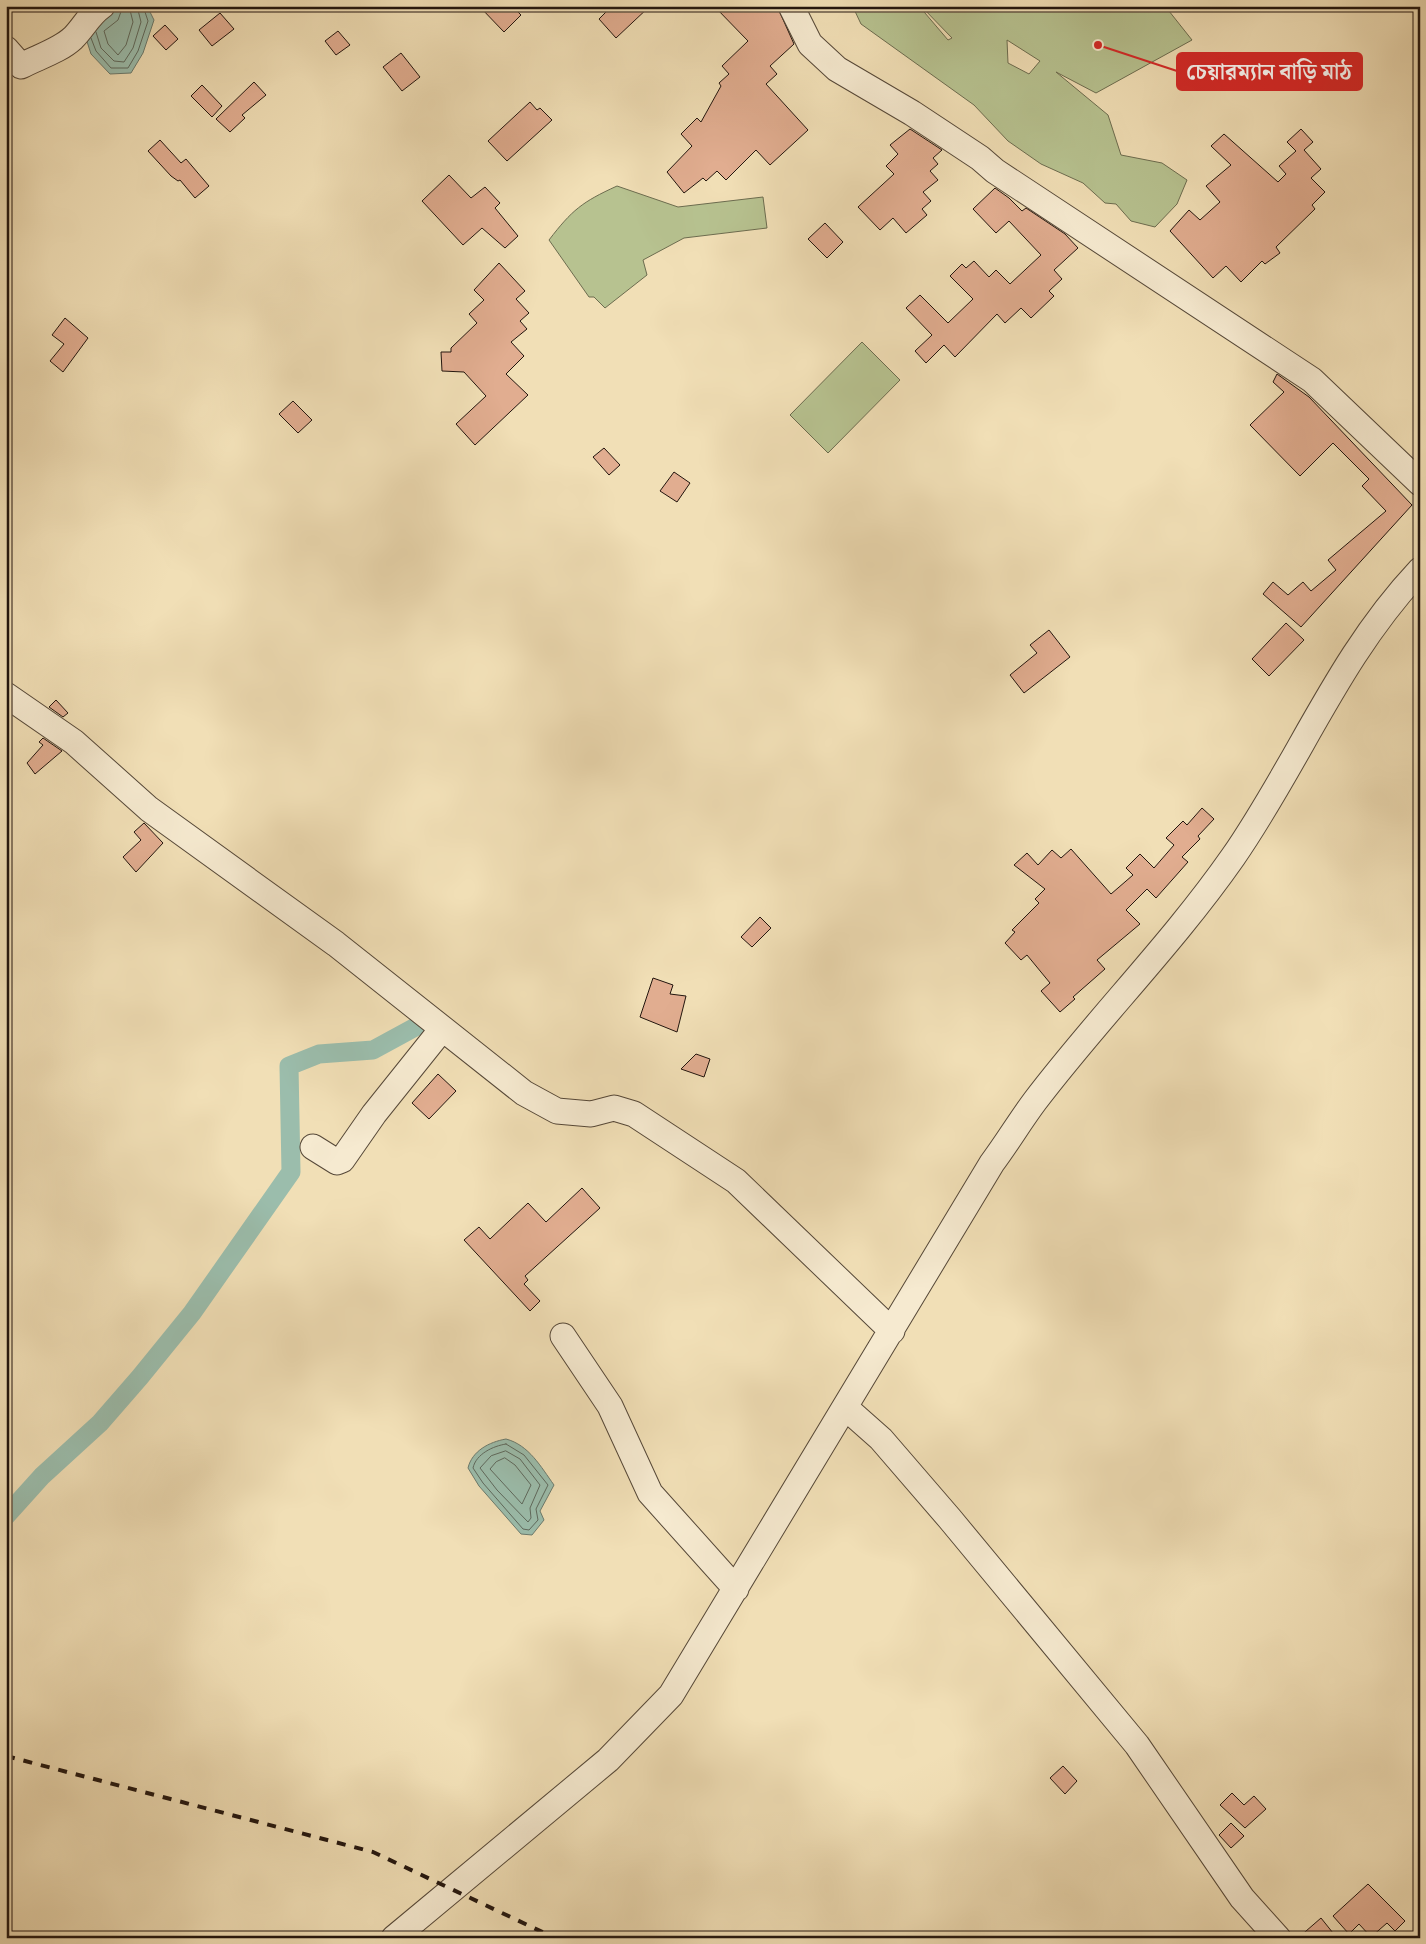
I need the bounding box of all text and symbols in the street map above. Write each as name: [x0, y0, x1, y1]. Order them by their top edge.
callout: চেয়ারম্যান বাড়ি মাঠ: [1177, 53, 1362, 90]
text: চেয়ারম্যান বাড়ি মাঠ: [1186, 58, 1353, 86]

